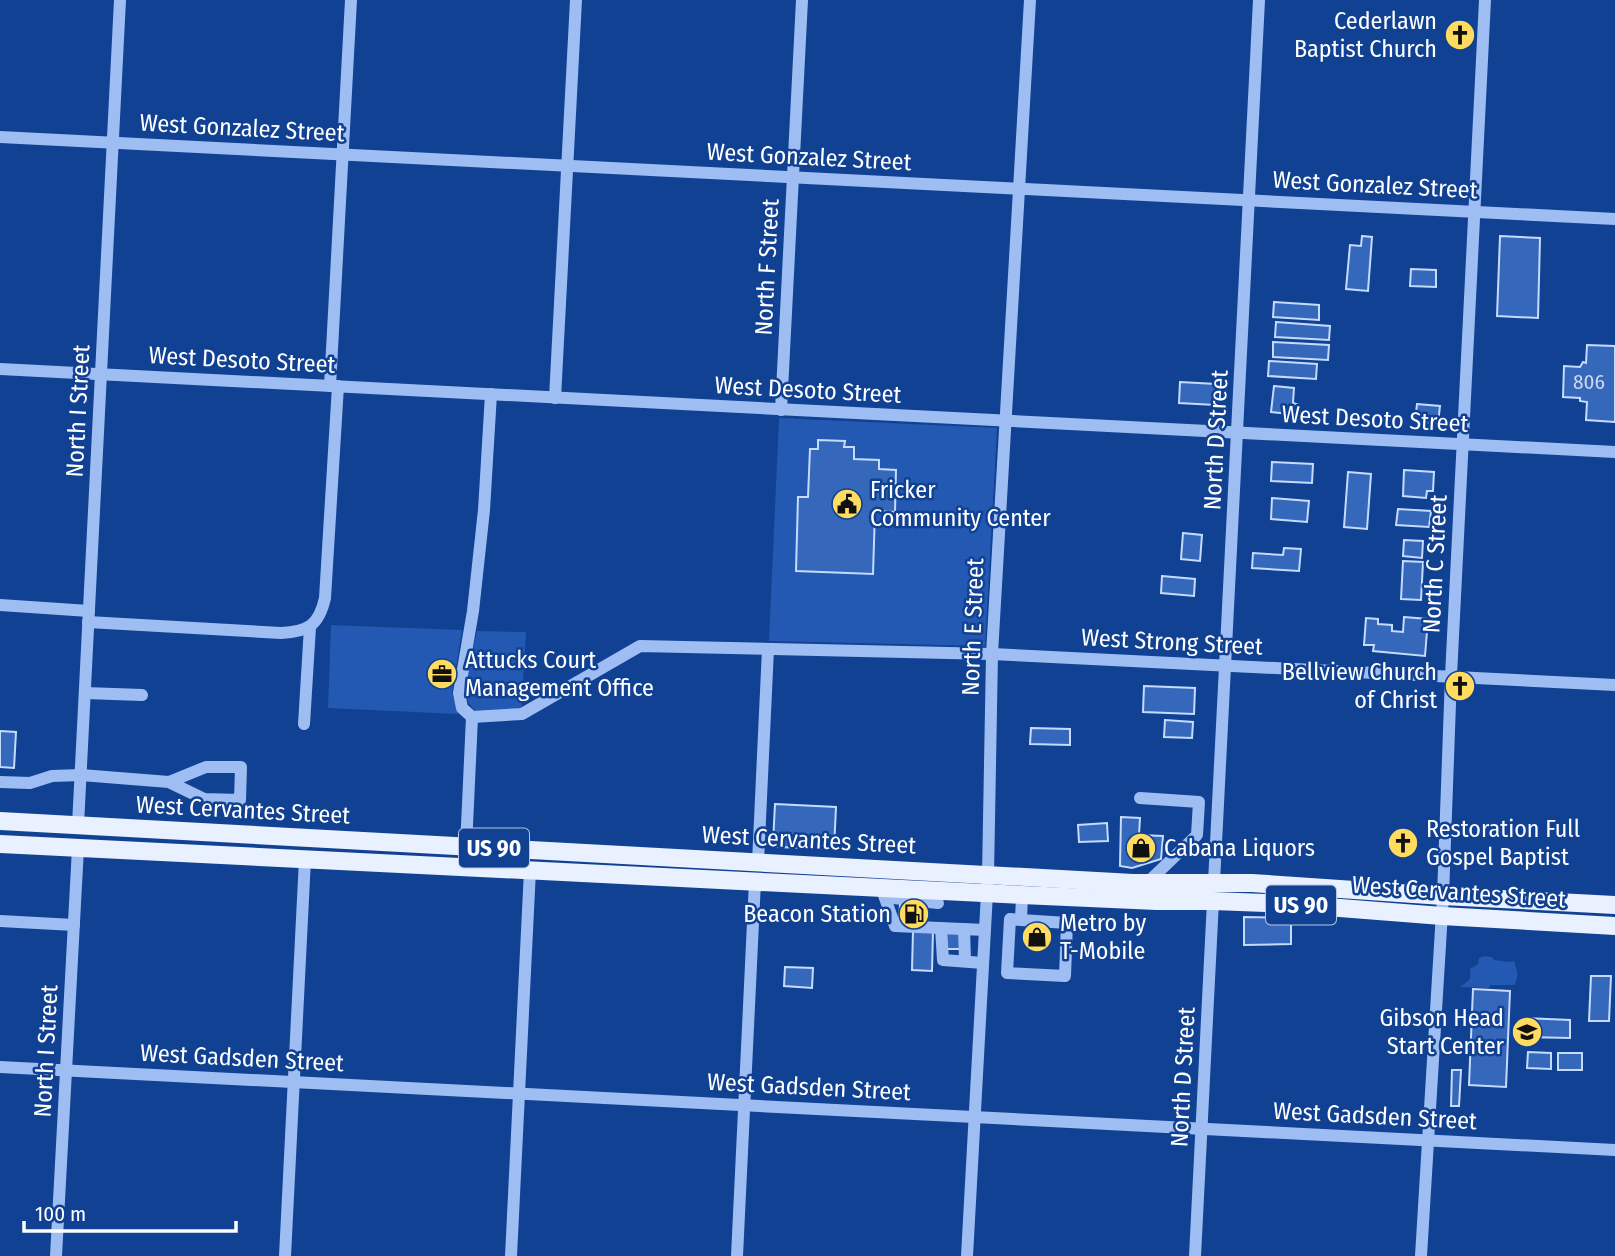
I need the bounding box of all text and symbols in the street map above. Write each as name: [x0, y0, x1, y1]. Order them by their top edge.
place label: Cederlawn Baptist Church: [1294, 7, 1437, 63]
church icon: Cederlawn Baptist Church: [1443, 18, 1477, 52]
street label: West Gonzalez Street: [139, 109, 345, 147]
street label: West Gonzalez Street: [706, 138, 912, 176]
street label: West Gonzalez Street: [1272, 166, 1478, 204]
street label: North F Street: [749, 198, 785, 336]
street label: West Desoto Street: [148, 341, 336, 379]
street label: North I Street: [61, 344, 95, 478]
street label: North D Street: [1198, 369, 1234, 511]
house number: 806: [1573, 369, 1605, 395]
street label: West Desoto Street: [714, 371, 902, 409]
street label: West Desoto Street: [1281, 400, 1469, 438]
place label: Fricker Community Center: [870, 476, 1051, 532]
public building icon: Fricker Community Center: [830, 487, 864, 521]
street label: North C Street: [1417, 494, 1453, 634]
street label: North E Street: [957, 558, 989, 696]
street label: West Strong Street: [1080, 623, 1264, 661]
place label: Attucks Court Management Office: [465, 646, 654, 702]
office icon: Attucks Court Management Office: [425, 657, 459, 691]
place label: Bellview Church of Christ: [1282, 658, 1437, 714]
church icon: Bellview Church of Christ: [1443, 669, 1477, 703]
street label: West Cervantes Street: [135, 790, 351, 830]
place label: Restoration Full Gospel Baptist: [1426, 815, 1580, 871]
street label: West Cervantes Street: [701, 820, 917, 860]
church icon: Restoration Full Gospel Baptist: [1386, 826, 1420, 860]
road number: US 90: [459, 828, 529, 868]
shop icon: Cabana Liquors: [1124, 831, 1158, 865]
place label: Cabana Liquors: [1164, 834, 1315, 862]
street label: West Cervantes Street: [1351, 871, 1567, 913]
road number: US 90: [1266, 885, 1336, 924]
fuel station icon: Beacon Station: [897, 897, 931, 931]
place label: Beacon Station: [743, 900, 891, 928]
place label: Metro by T-Mobile: [1060, 909, 1146, 965]
shop icon: Metro by T-Mobile: [1020, 920, 1054, 954]
street label: North I Street: [29, 984, 63, 1118]
place label: Gibson Head Start Center: [1379, 1004, 1505, 1060]
street label: North D Street: [1165, 1006, 1201, 1148]
school or university icon: Gibson Head Start Center: [1510, 1015, 1544, 1049]
street label: West Gadsden Street: [139, 1039, 345, 1077]
street label: West Gadsden Street: [706, 1068, 912, 1106]
street label: West Gadsden Street: [1272, 1097, 1478, 1135]
scale bar: [24, 1190, 236, 1234]
text: 100 m: [35, 1201, 86, 1227]

